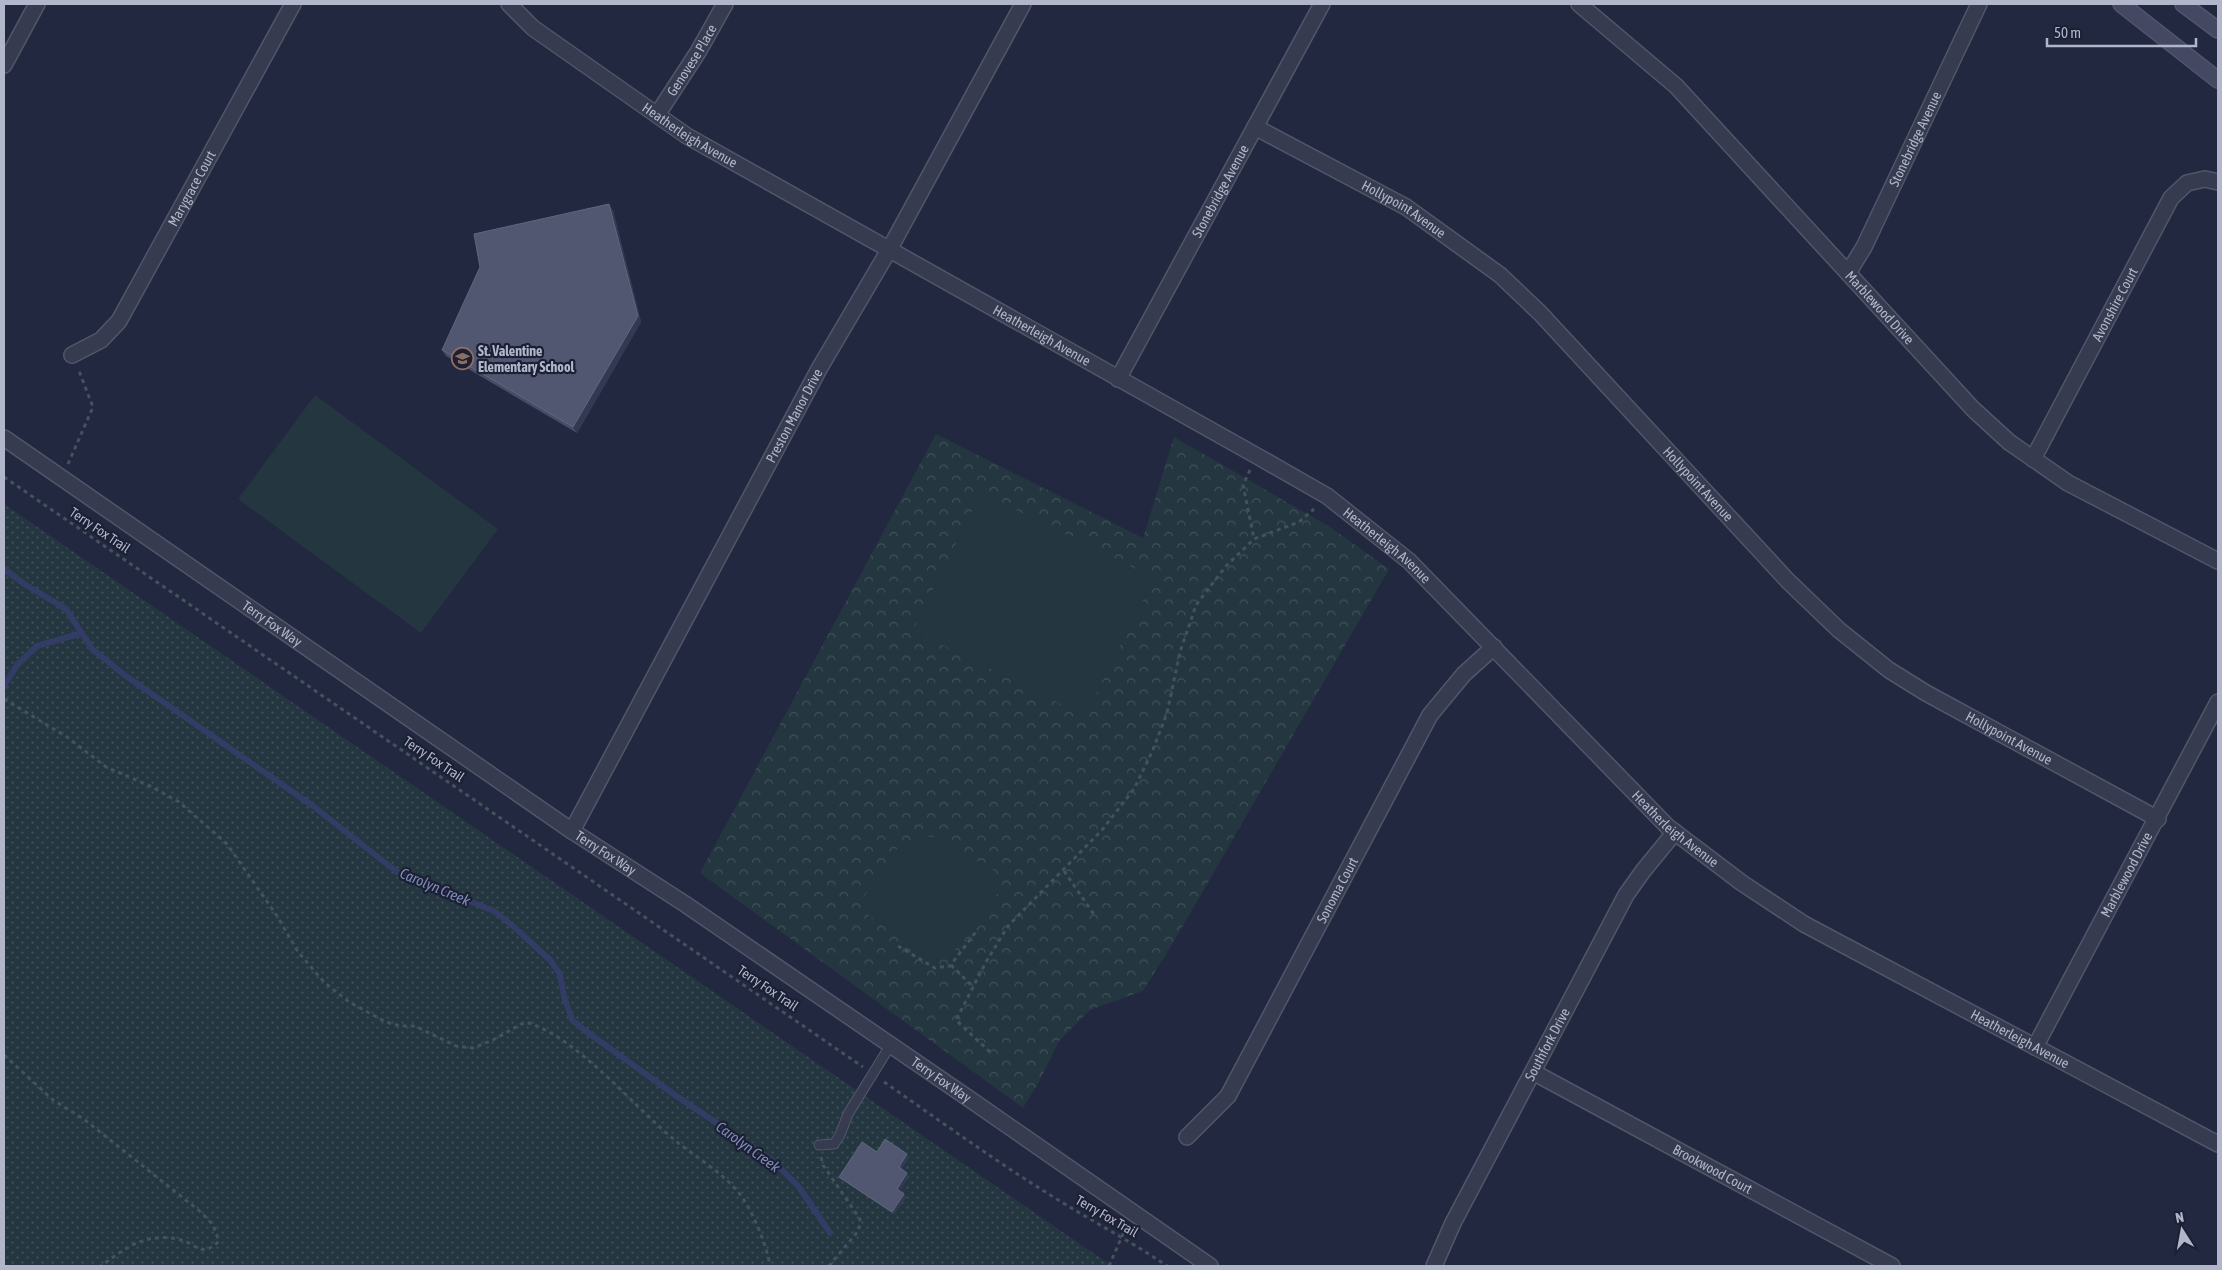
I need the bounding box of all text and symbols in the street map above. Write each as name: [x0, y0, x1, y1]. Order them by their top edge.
scale bar: [2047, 15, 2196, 47]
street label: Genovese Place: [664, 22, 720, 99]
text: 50 m: [2054, 24, 2081, 41]
street label: Stonebridge Avenue: [1886, 89, 1944, 189]
street label: Heatherleigh Avenue: [639, 99, 740, 171]
street label: Stonebridge Avenue: [1189, 142, 1252, 240]
street label: Marygrace Court: [165, 148, 219, 229]
street label: Hollypoint Avenue: [1359, 177, 1449, 241]
street label: Avonshire Court: [2089, 265, 2141, 344]
street label: Marblewood Drive: [1842, 268, 1917, 347]
street label: Heatherleigh Avenue: [990, 302, 1093, 369]
place label: St. Valentine Elementary School: [478, 343, 574, 375]
school or university icon: St. Valentine Elementary School: [450, 347, 474, 371]
street label: Preston Manor Drive: [762, 366, 826, 465]
street label: Hollypoint Avenue: [1660, 443, 1737, 525]
street label: Terry Fox Trail: [67, 504, 134, 556]
street label: Heatherleigh Avenue: [1340, 504, 1434, 586]
street label: Terry Fox Way: [239, 597, 305, 650]
street label: Hollypoint Avenue: [1963, 708, 2055, 768]
street label: Terry Fox Trail: [401, 733, 468, 785]
street label: Heatherleigh Avenue: [1629, 787, 1722, 870]
street label: Terry Fox Way: [572, 827, 639, 878]
street label: Marblewood Drive: [2097, 830, 2155, 920]
street label: Sonoma Court: [1313, 855, 1361, 926]
water label: Carolyn Creek: [397, 864, 473, 909]
street label: Terry Fox Trail: [735, 962, 802, 1014]
street label: Southfork Drive: [1521, 1005, 1573, 1083]
street label: Heatherleigh Avenue: [1968, 1006, 2072, 1071]
street label: Terry Fox Way: [908, 1054, 975, 1106]
water label: Carolyn Creek: [713, 1118, 784, 1176]
street label: Brookwood Court: [1670, 1141, 1755, 1197]
street label: Terry Fox Trail: [1073, 1192, 1141, 1240]
north arrow: [2157, 1205, 2207, 1255]
text: N: [2174, 1209, 2185, 1226]

